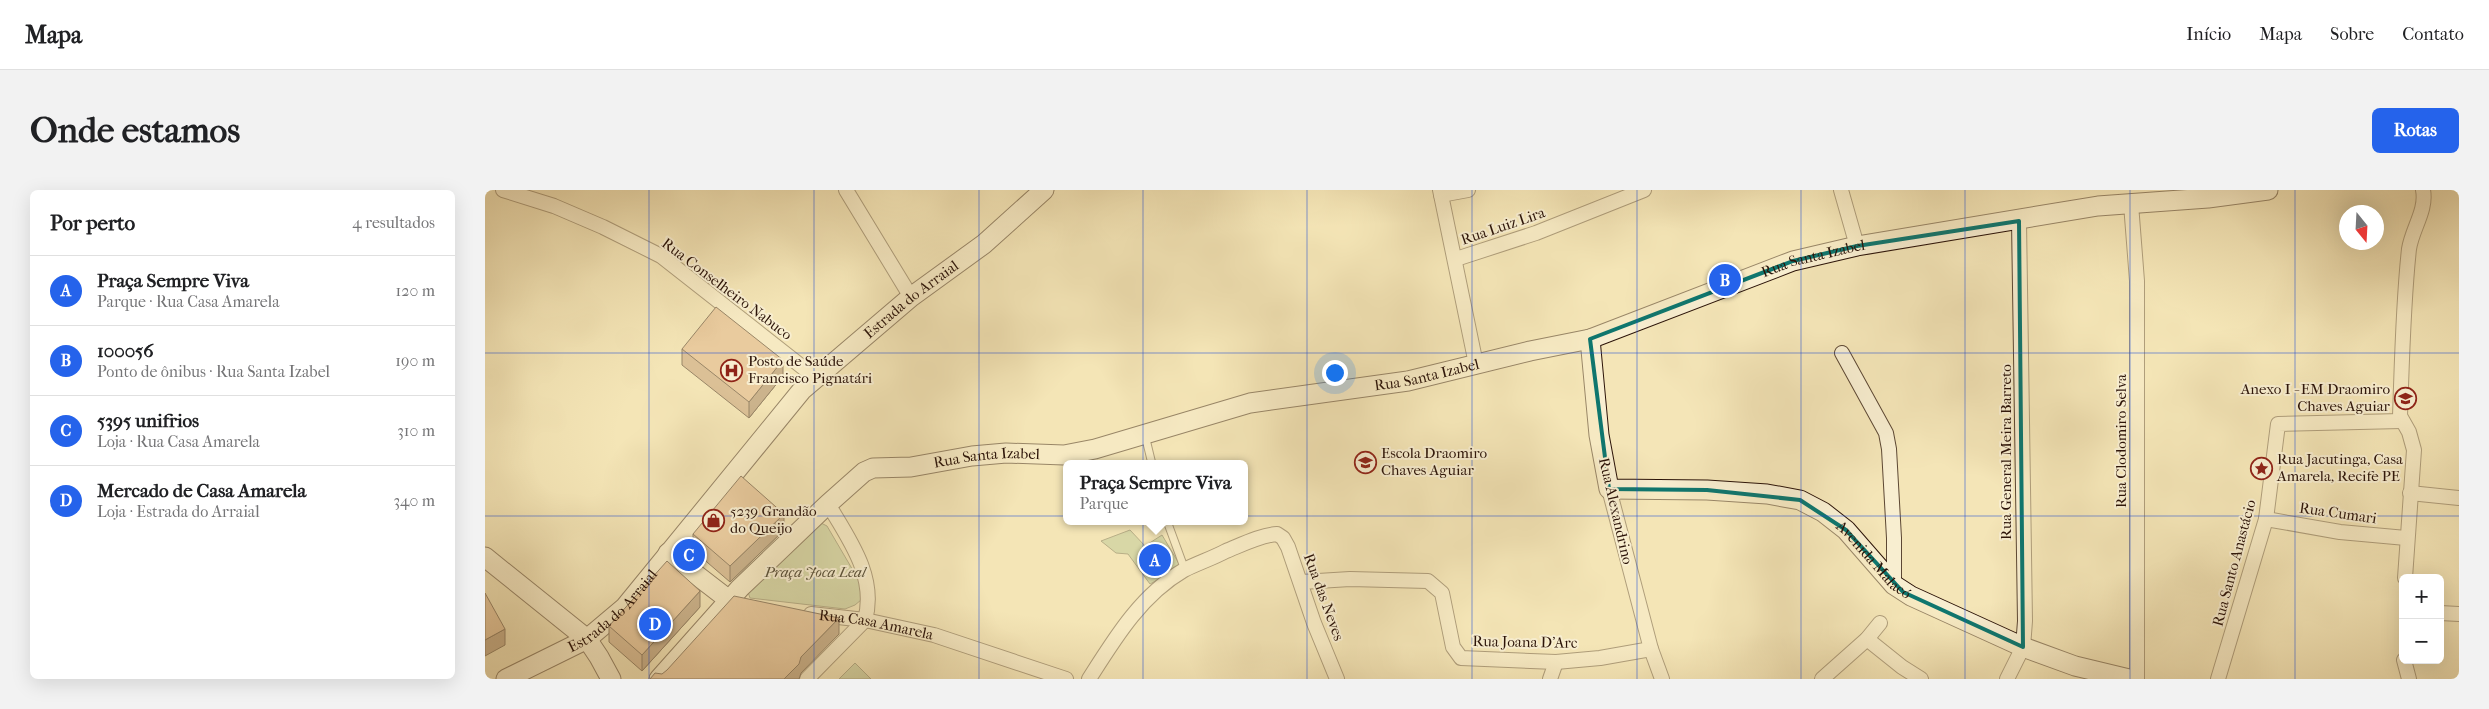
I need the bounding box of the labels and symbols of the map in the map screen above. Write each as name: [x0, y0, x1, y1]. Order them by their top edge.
street label: Rua Luiz Lira: [1459, 203, 1548, 249]
north arrow: [2339, 205, 2384, 250]
street label: Rua Conselheiro Nabuco: [658, 234, 796, 344]
street label: Rua Santa Izabel: [1759, 236, 1866, 281]
street label: Estrada do Arraial: [860, 257, 962, 342]
pin: B: [1709, 261, 1741, 299]
place label: Posto de Saúde Francisco Pignatári: [748, 352, 873, 387]
street label: Rua Santa Izabel: [1373, 355, 1481, 395]
hospital icon: Posto de Saúde Francisco Pignatári: [720, 358, 744, 382]
your location: [1322, 360, 1348, 386]
street label: Rua General Meira Barreto: [1997, 364, 2015, 540]
street label: Rua Clodomiro Selva: [2112, 373, 2130, 508]
place label: Anexo I - EM Draomiro Chaves Aguiar: [2240, 380, 2391, 415]
school or university icon: Anexo I - EM Draomiro Chaves Aguiar: [2394, 386, 2418, 410]
street label: Rua Santa Izabel: [932, 444, 1040, 472]
place label: Escola Draomiro Chaves Aguiar: [1381, 444, 1488, 479]
school or university icon: Escola Draomiro Chaves Aguiar: [1353, 450, 1377, 474]
place label: Rua Jacutinga, Casa Amarela, Recife PE: [2276, 450, 2404, 485]
street label: Rua Alexandrino: [1595, 456, 1637, 566]
place icon: Rua Jacutinga, Casa Amarela, Recife PE: [2249, 456, 2273, 480]
street label: Rua Santo Anastácio: [2208, 497, 2260, 628]
street label: Rua Cumari: [2298, 499, 2378, 527]
place label: 5239 Grandão do Queijo: [730, 502, 817, 537]
shop icon: 5239 Grandão do Queijo: [702, 508, 726, 532]
street label: Avenida Malacó: [1832, 516, 1915, 603]
pin: C: [673, 536, 705, 574]
pin: A: [1139, 541, 1171, 579]
street label: Rua das Neves: [1300, 551, 1348, 644]
park label: Praça Joca Leal: [763, 563, 868, 581]
street label: Estrada do Arraial: [565, 566, 661, 656]
pin: D: [639, 605, 671, 643]
street label: Rua Casa Amarela: [818, 606, 936, 644]
street label: Rua Joana D'Arc: [1473, 632, 1578, 652]

